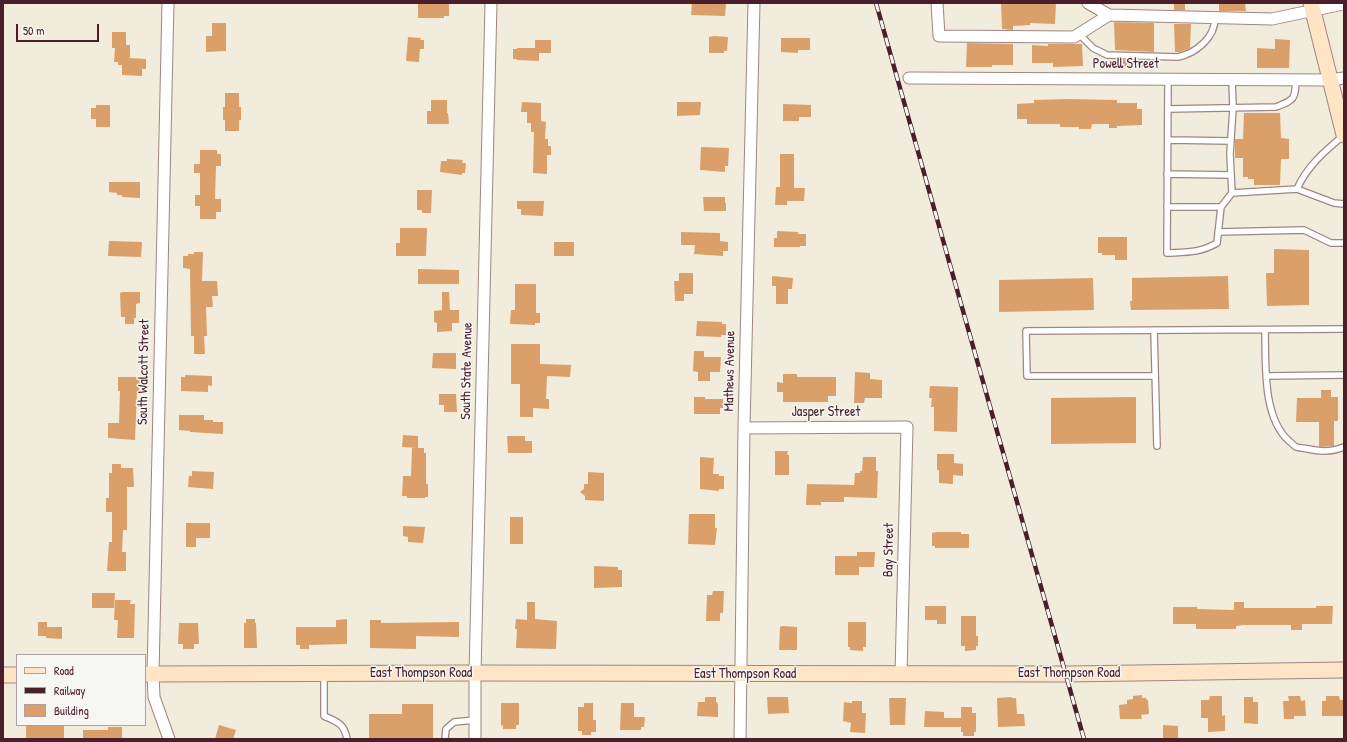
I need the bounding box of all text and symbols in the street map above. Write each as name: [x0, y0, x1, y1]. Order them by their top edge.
scale bar: [18, 16, 101, 42]
text: 50 m: [23, 22, 44, 39]
street label: Powell Street: [1093, 56, 1159, 72]
street label: South Walcott Street: [135, 319, 153, 425]
street label: South State Avenue: [458, 322, 476, 420]
street label: Mathews Avenue: [721, 331, 739, 411]
street label: Jasper Street: [792, 404, 860, 420]
street label: Bay Street: [880, 523, 898, 577]
legend: [16, 654, 146, 726]
text: Road: [54, 662, 74, 679]
street label: East Thompson Road: [370, 665, 472, 681]
street label: East Thompson Road: [1018, 665, 1120, 681]
street label: East Thompson Road: [694, 666, 796, 682]
text: Railway: [54, 682, 85, 699]
text: Building: [54, 702, 89, 719]

